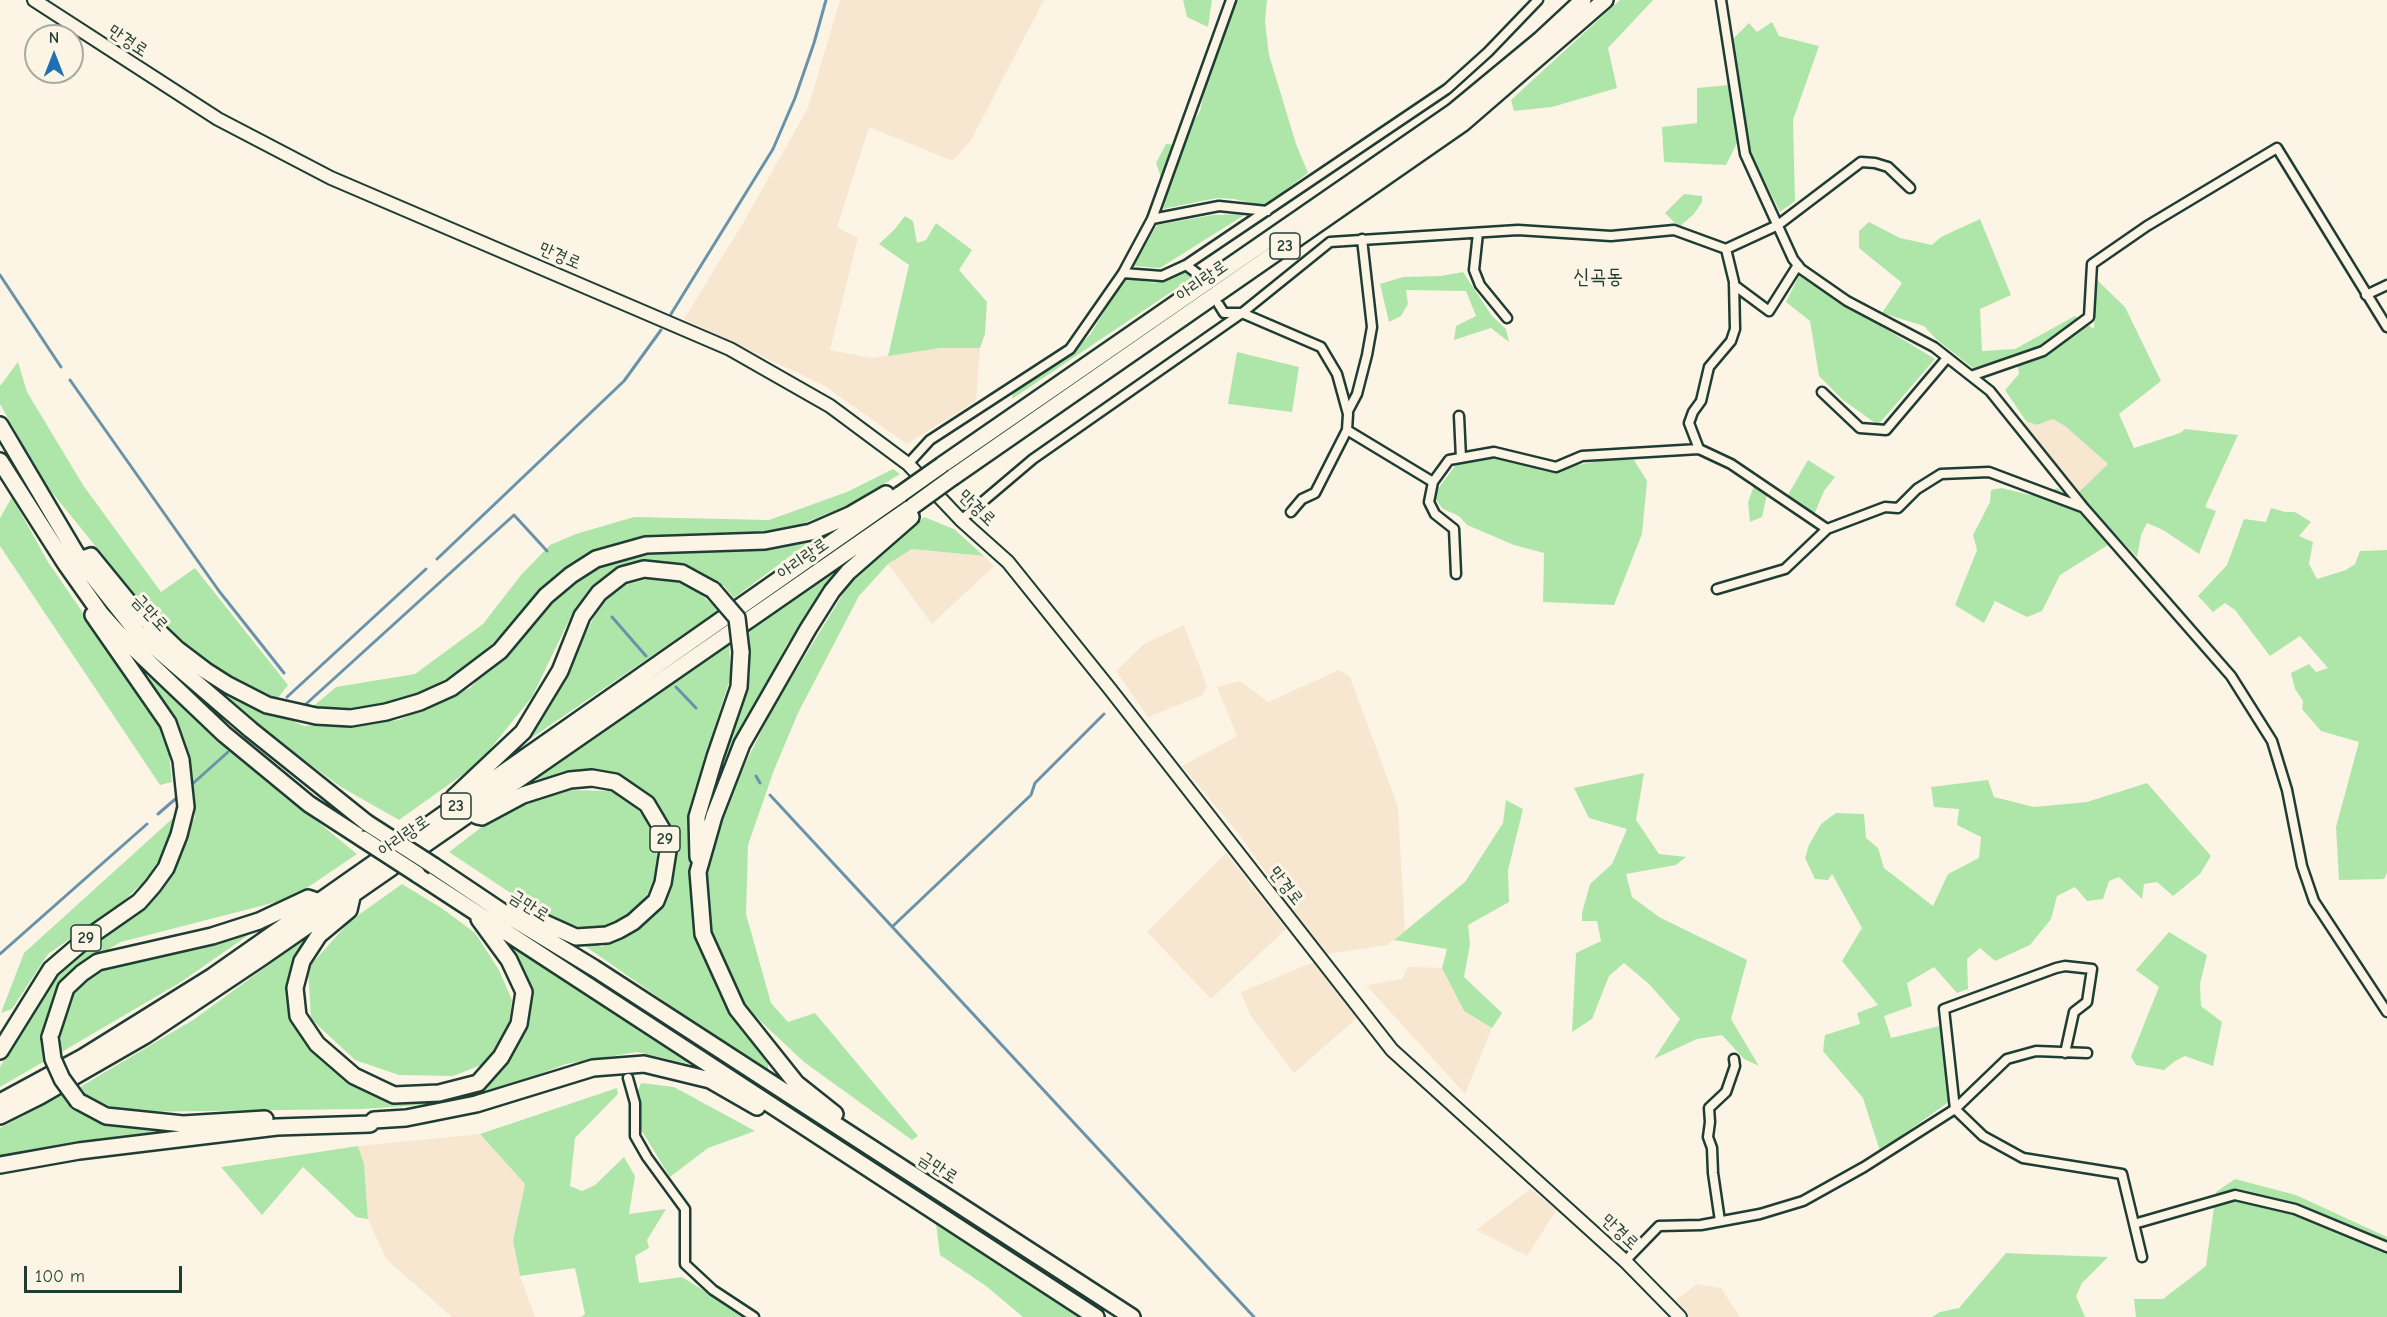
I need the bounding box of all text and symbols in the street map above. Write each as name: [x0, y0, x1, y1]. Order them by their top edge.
street label: 만경로: [104, 20, 152, 62]
north arrow: [24, 24, 84, 84]
text: N: [49, 29, 59, 47]
road number: 23: [1270, 233, 1300, 259]
street label: 만경로: [536, 238, 584, 274]
street label: 아리랑로: [1172, 256, 1232, 306]
district label: 신곡동: [1573, 264, 1623, 290]
street label: 만경로: [954, 485, 1000, 531]
street label: 아리랑로: [773, 534, 833, 584]
street label: 금만로: [127, 590, 173, 636]
road number: 23: [441, 793, 471, 819]
street label: 아리랑로: [374, 811, 434, 861]
road number: 29: [650, 826, 680, 852]
street label: 만경로: [1264, 862, 1308, 910]
street label: 금만로: [505, 885, 553, 927]
road number: 29: [71, 925, 101, 951]
street label: 금만로: [914, 1147, 962, 1189]
street label: 만경로: [1597, 1209, 1643, 1255]
scale bar: [27, 1254, 184, 1292]
text: 100 m: [35, 1266, 85, 1287]

